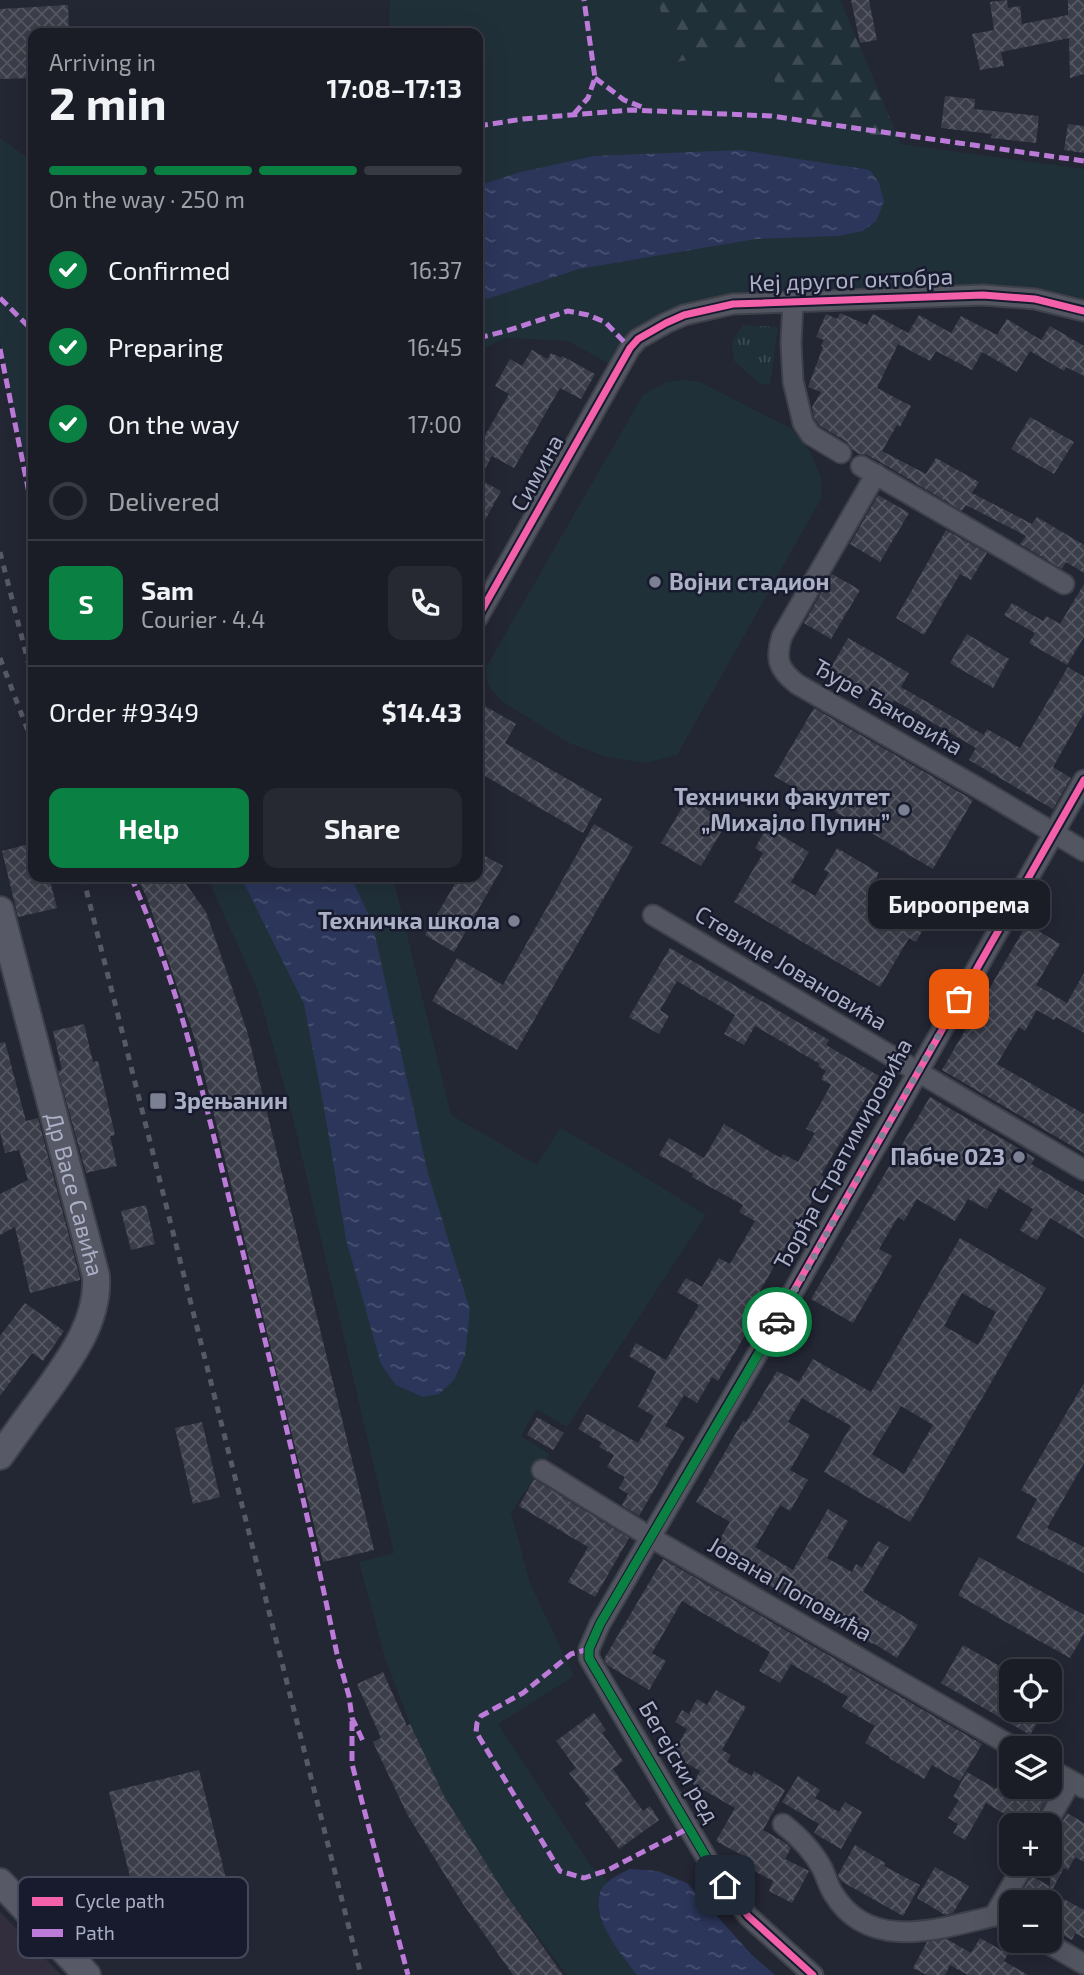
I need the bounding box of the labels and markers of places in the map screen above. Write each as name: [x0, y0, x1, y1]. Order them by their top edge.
place label: Војни стадион: [669, 567, 830, 595]
marker: Војни стадион: [647, 574, 663, 590]
place label: Технички факултет „Михајло Пупин”: [674, 782, 890, 836]
marker: Технички факултет „Михајло Пупин”: [896, 802, 912, 818]
callout: Бироопрема: [868, 880, 1050, 929]
place label: Техничка школа: [318, 906, 500, 934]
marker: Техничка школа: [506, 913, 522, 929]
pin: [929, 969, 989, 1029]
place label: Зрењанин: [174, 1086, 288, 1114]
marker: Зрењанин: [148, 1091, 168, 1111]
place label: Пабче 023: [890, 1142, 1005, 1170]
marker: Пабче 023: [1011, 1149, 1027, 1165]
pin: [695, 1855, 755, 1915]

